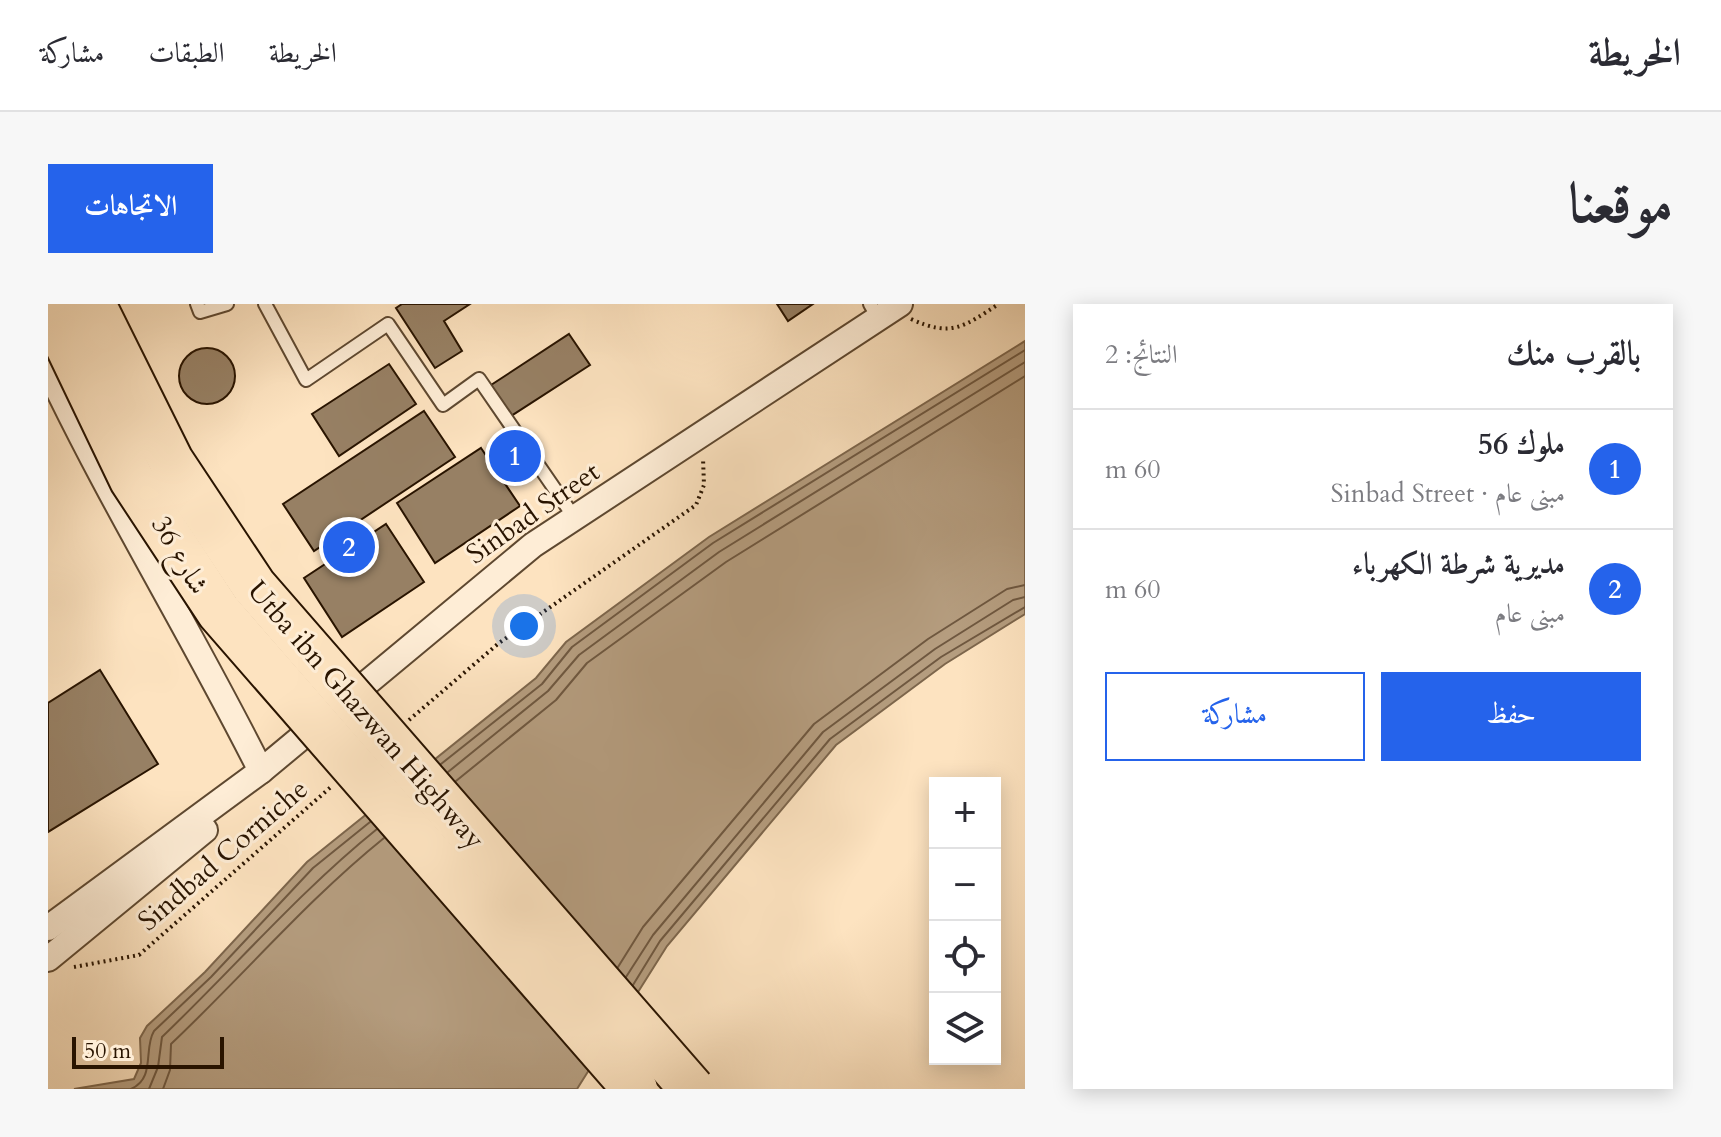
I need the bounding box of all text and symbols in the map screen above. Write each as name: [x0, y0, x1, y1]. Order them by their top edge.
text: الخريطة: [1589, 27, 1681, 79]
text: مشاركة: [40, 34, 104, 72]
text: الطبقات: [148, 34, 225, 72]
text: الخريطة: [269, 34, 337, 72]
button: الاتجاهات: [48, 164, 213, 253]
text: موقعنا: [1568, 167, 1673, 242]
text: بالقرب منك: [1506, 330, 1641, 376]
text: النتائج: 2: [1105, 337, 1178, 372]
text: ملوك 56: [1478, 424, 1565, 465]
pin: 1: [489, 426, 541, 486]
text: 60 m: [1105, 452, 1161, 487]
text: 1: [1608, 452, 1622, 487]
street label: Sinbad Street: [459, 453, 607, 573]
text: مبنى عام · Sinbad Street: [1331, 476, 1565, 511]
street label: شارع 36: [139, 509, 218, 603]
pin: 2: [323, 517, 375, 577]
text: مديرية شرطة الكهرباء: [1352, 544, 1565, 585]
text: 60 m: [1105, 572, 1161, 607]
text: 2: [1608, 572, 1622, 607]
street label: Utba ibn Ghazwan Highway: [239, 573, 493, 858]
text: مبنى عام: [1495, 596, 1565, 631]
your location: [504, 606, 544, 646]
button: مشاركة: [1105, 672, 1365, 761]
button: حفظ: [1381, 672, 1641, 761]
street label: Sindbad Corniche: [130, 771, 316, 939]
map controls: [929, 777, 1001, 1065]
button: +: [929, 777, 1001, 849]
button: −: [929, 849, 1001, 921]
button: locate: [929, 921, 1001, 993]
button: layers: [929, 993, 1001, 1065]
scale bar: [72, 1033, 224, 1069]
text: 50 m: [84, 1036, 131, 1066]

